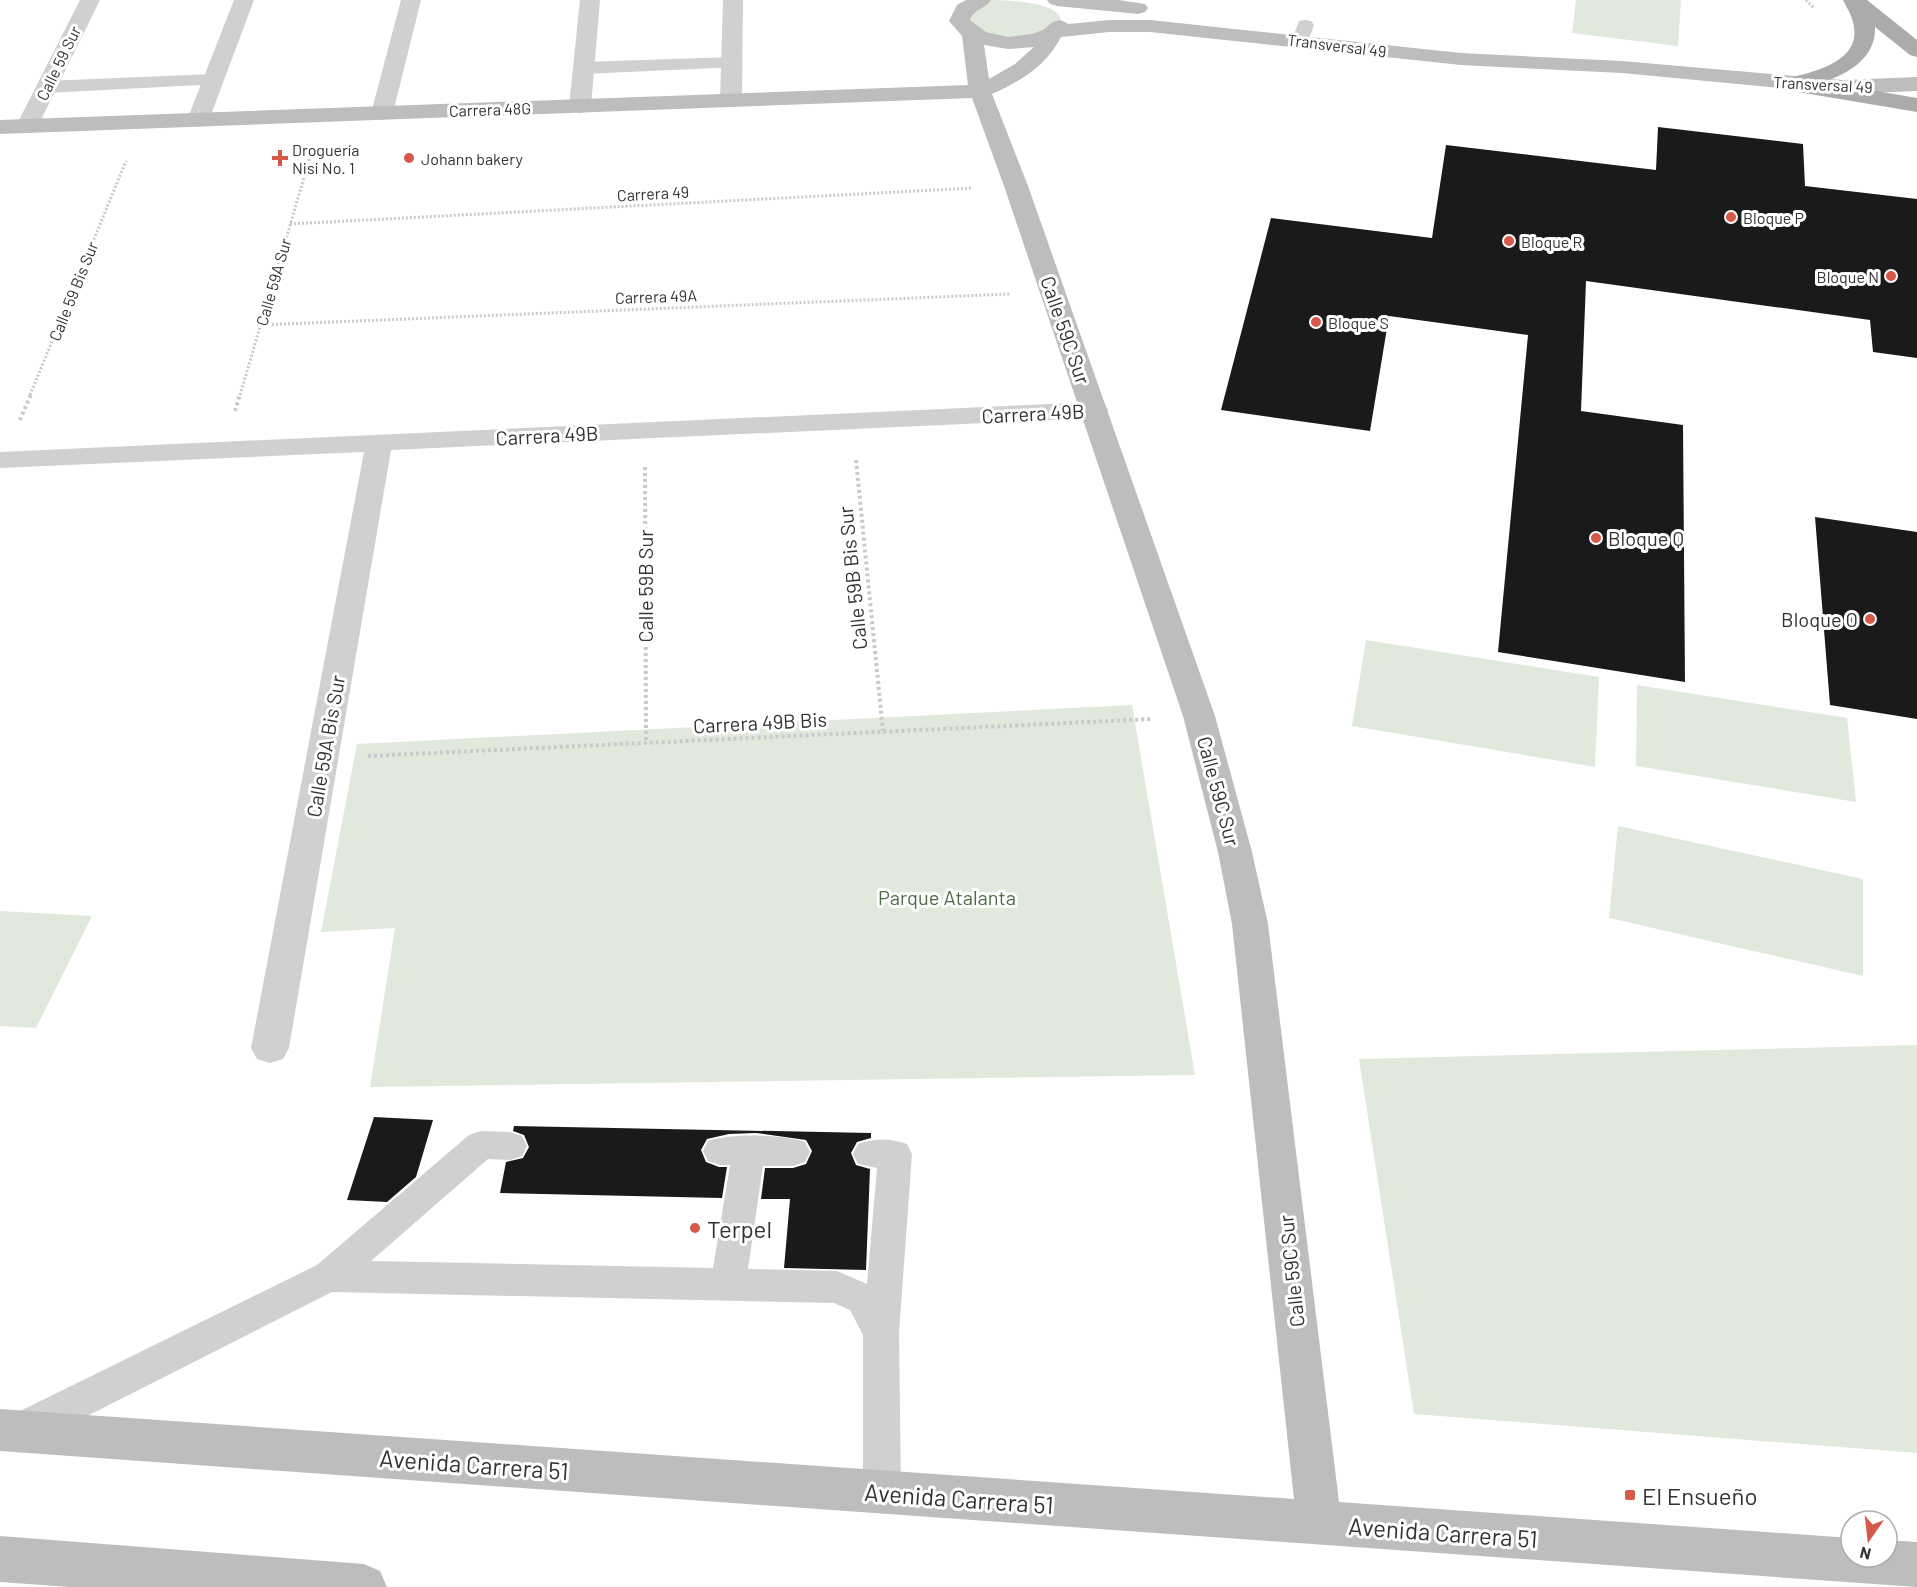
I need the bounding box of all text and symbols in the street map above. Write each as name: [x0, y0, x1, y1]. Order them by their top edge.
street label: Calle 59 Sur: [32, 23, 84, 103]
street label: Transversal 49: [1286, 30, 1388, 60]
street label: Transversal 49: [1773, 72, 1873, 96]
street label: Carrera 48G: [449, 98, 531, 120]
place label: Droguería Nisi No. 1: [292, 140, 359, 177]
place label: Johann bakery: [421, 149, 524, 168]
marker: Droguería Nisi No. 1: [273, 151, 287, 165]
marker: Johann bakery: [402, 151, 416, 165]
street label: Carrera 49: [616, 182, 690, 204]
place label: Bloque P: [1743, 208, 1804, 227]
marker: Bloque P: [1724, 210, 1738, 224]
place label: Bloque R: [1521, 232, 1583, 251]
marker: Bloque R: [1502, 234, 1516, 248]
street label: Calle 59A Sur: [251, 236, 295, 328]
street label: Calle 59 Bis Sur: [44, 238, 102, 343]
place label: Bloque N: [1817, 267, 1879, 286]
marker: Bloque N: [1884, 269, 1898, 283]
street label: Calle 59C Sur: [1036, 273, 1096, 387]
street label: Carrera 49A: [615, 285, 698, 307]
place label: Bloque S: [1328, 313, 1389, 332]
marker: Bloque S: [1309, 315, 1323, 329]
street label: Carrera 49B: [981, 398, 1085, 428]
street label: Carrera 49B: [495, 420, 599, 450]
street label: Calle 59B Bis Sur: [833, 505, 871, 651]
place label: Bloque Q: [1608, 526, 1684, 550]
street label: Calle 59B Sur: [633, 530, 657, 643]
marker: Bloque Q: [1589, 531, 1603, 545]
place label: Bloque O: [1781, 607, 1858, 631]
marker: Bloque O: [1863, 612, 1877, 626]
street label: Calle 59A Bis Sur: [301, 673, 349, 819]
street label: Carrera 49B Bis: [692, 707, 828, 737]
street label: Calle 59C Sur: [1193, 734, 1245, 848]
park label: Parque Atalanta: [878, 885, 1016, 909]
place label: Terpel: [707, 1214, 772, 1243]
street label: Calle 59C Sur: [1273, 1214, 1309, 1328]
marker: Terpel: [688, 1221, 702, 1235]
street label: Avenida Carrera 51: [378, 1443, 570, 1485]
street label: Avenida Carrera 51: [863, 1477, 1055, 1519]
place label: El Ensueño: [1642, 1481, 1758, 1510]
marker: El Ensueño: [1623, 1488, 1637, 1502]
north arrow: [1839, 1509, 1899, 1569]
street label: Avenida Carrera 51: [1347, 1511, 1539, 1553]
text: N: [1858, 1544, 1873, 1565]

